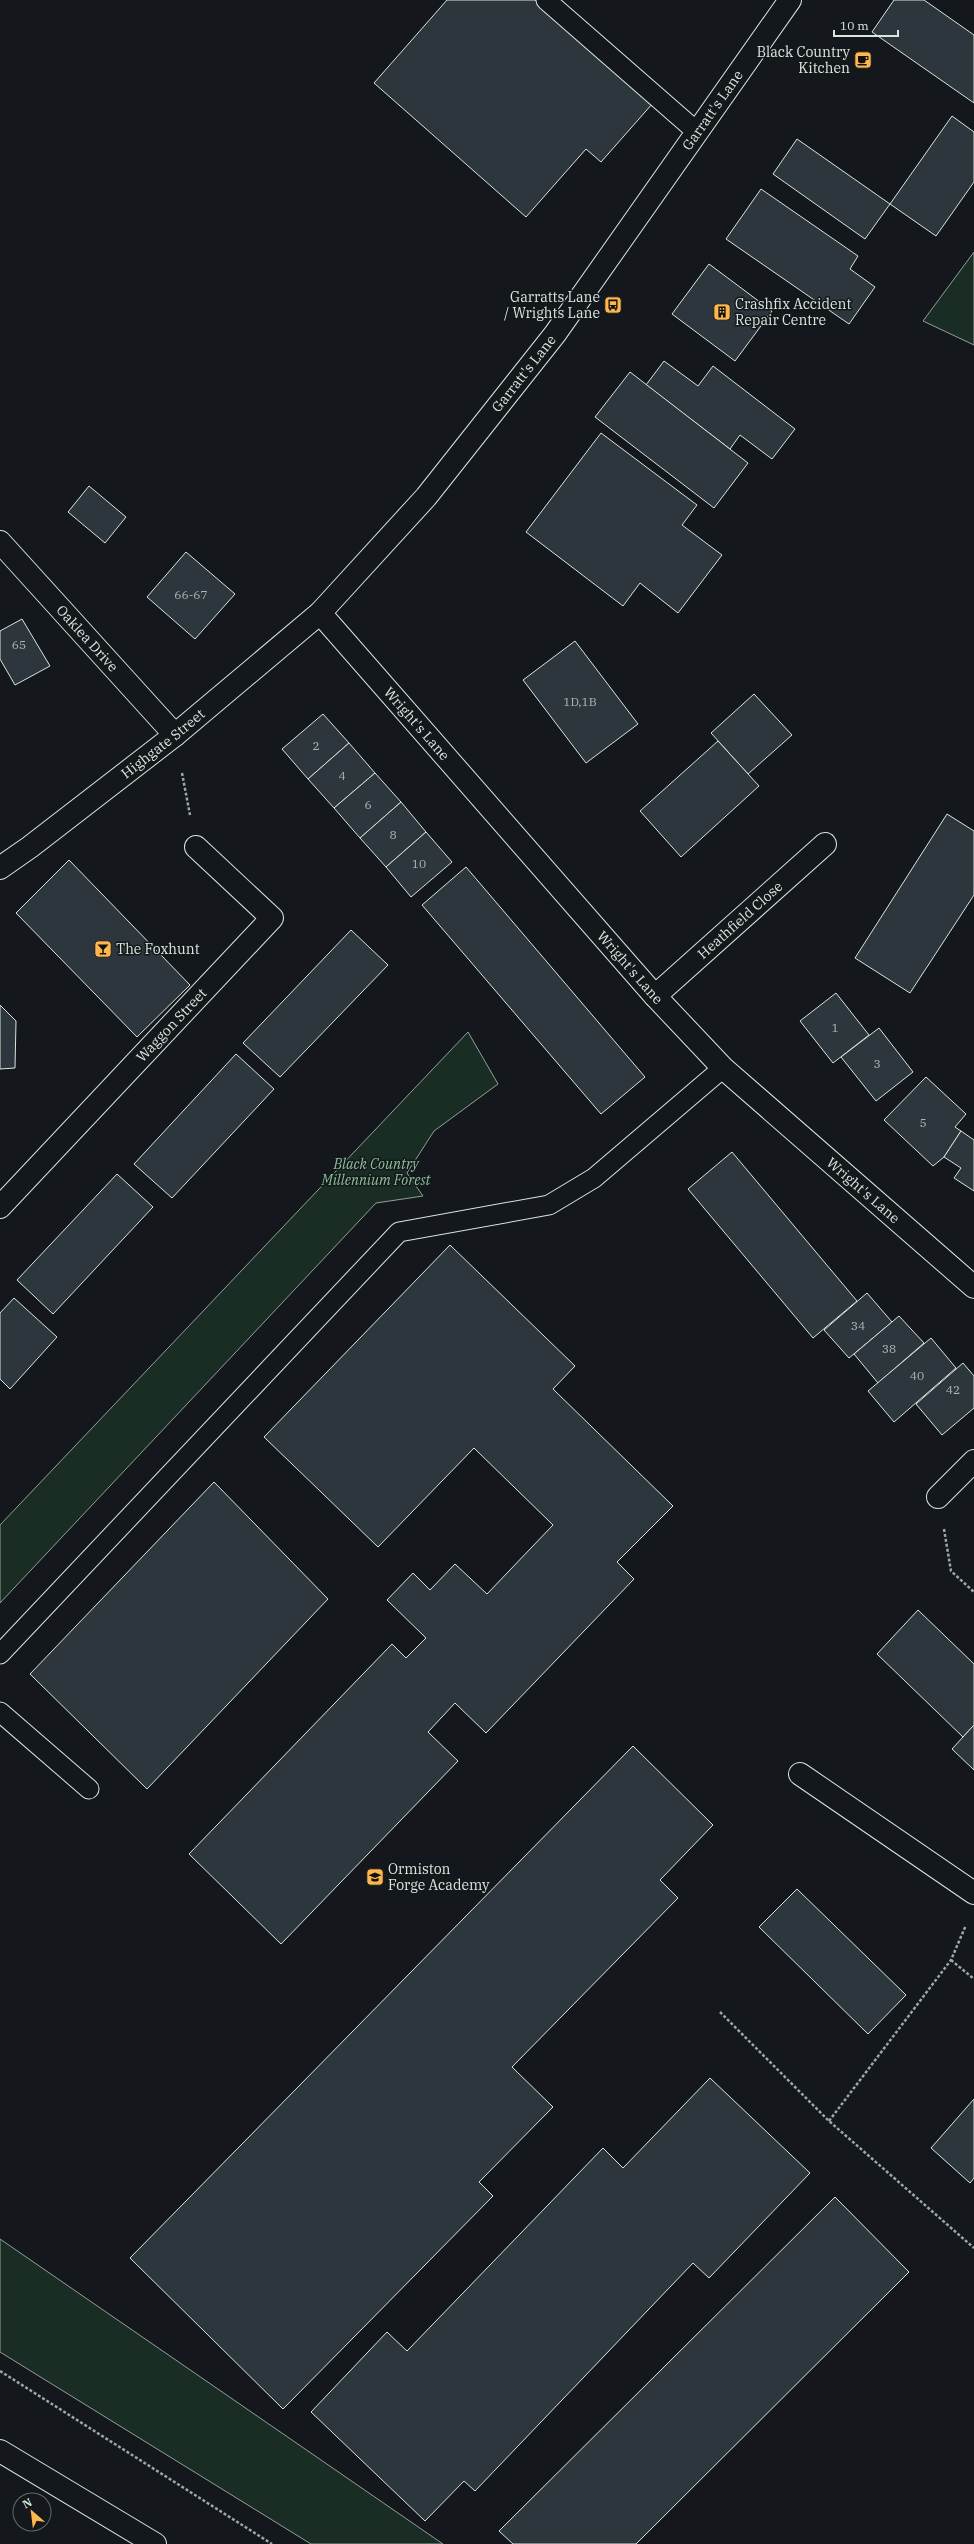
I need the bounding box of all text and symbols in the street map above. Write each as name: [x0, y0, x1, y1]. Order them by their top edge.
scale bar: [834, 12, 898, 38]
text: 10 m: [840, 18, 869, 33]
place label: Black Country Kitchen: [757, 43, 851, 77]
cafe icon: Black Country Kitchen: [853, 50, 873, 70]
street label: Garratt's Lane: [678, 67, 747, 154]
place label: Garratts Lane / Wrights Lane: [504, 288, 600, 322]
bus stop icon: Garratts Lane / Wrights Lane: [603, 295, 623, 315]
place label: Crashfix Accident Repair Centre: [735, 295, 851, 329]
building icon: Crashfix Accident Repair Centre: [712, 302, 732, 322]
street label: Garratt's Lane: [488, 331, 560, 416]
house number: 66-67: [174, 587, 208, 602]
street label: Oaklea Drive: [52, 601, 122, 675]
house number: 65: [12, 637, 26, 652]
street label: Wright's Lane: [380, 683, 454, 764]
house number: 1D,1B: [563, 694, 597, 709]
street label: Highgate Street: [117, 705, 209, 782]
house number: 2: [312, 738, 320, 753]
house number: 4: [338, 768, 346, 783]
house number: 6: [364, 797, 372, 812]
house number: 8: [389, 827, 397, 842]
house number: 10: [412, 856, 426, 871]
street label: Heathfield Close: [694, 877, 786, 963]
street label: Wright's Lane: [593, 927, 667, 1008]
bar icon: The Foxhunt: [93, 939, 113, 959]
place label: The Foxhunt: [116, 940, 200, 958]
street label: Waggon Street: [132, 984, 210, 1066]
house number: 1: [831, 1020, 839, 1035]
house number: 3: [873, 1056, 881, 1071]
house number: 5: [919, 1115, 927, 1130]
street label: Wright's Lane: [823, 1154, 904, 1227]
park label: Black Country Millennium Forest: [320, 1155, 432, 1189]
house number: 34: [851, 1318, 865, 1333]
house number: 38: [882, 1341, 896, 1356]
house number: 40: [910, 1368, 924, 1383]
house number: 42: [946, 1382, 960, 1397]
place label: Ormiston Forge Academy: [388, 1860, 490, 1894]
school or university icon: Ormiston Forge Academy: [365, 1867, 385, 1887]
north arrow: [12, 2492, 52, 2532]
text: N: [20, 2495, 35, 2511]

